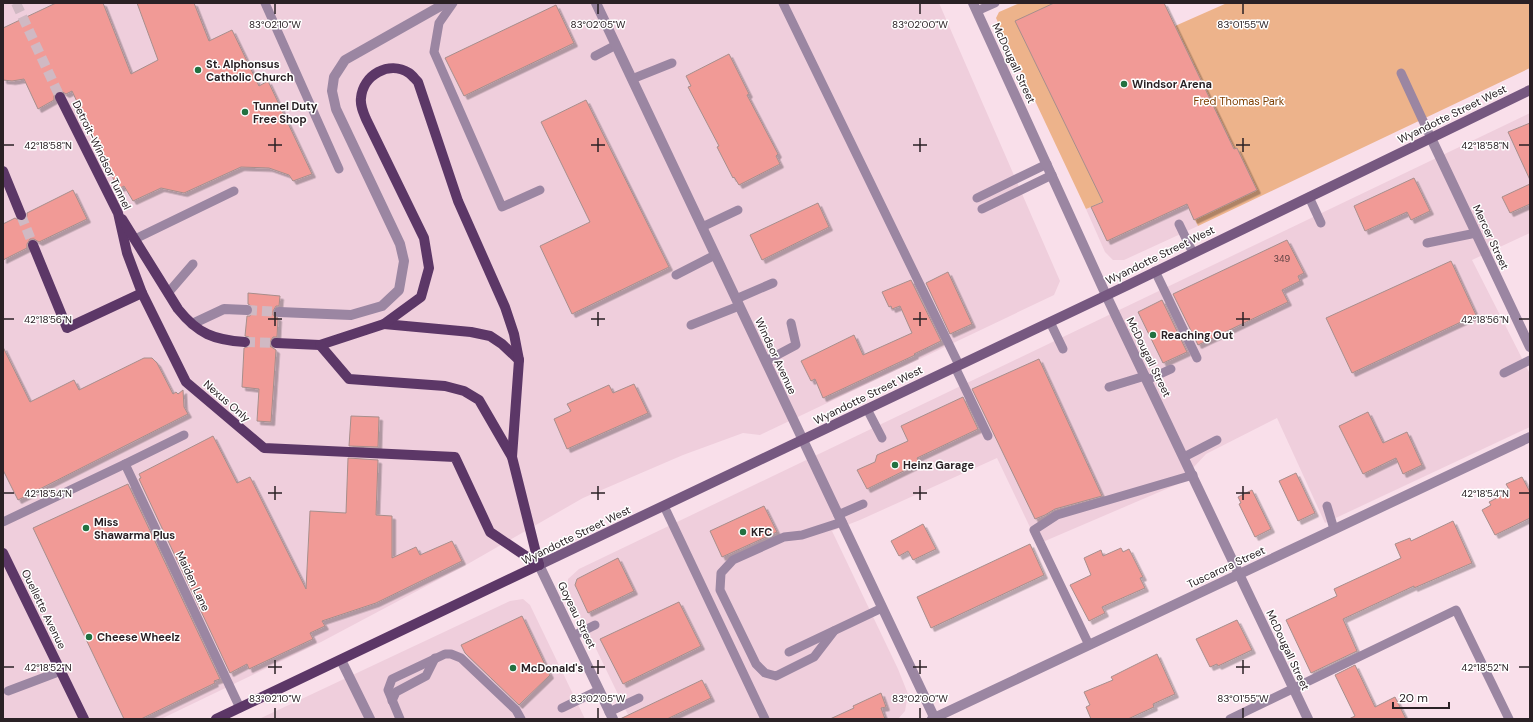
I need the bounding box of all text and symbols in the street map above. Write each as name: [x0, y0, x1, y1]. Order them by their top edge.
text: 83°02'10"W: [249, 18, 301, 31]
text: 83°02'05"W: [571, 18, 626, 31]
text: 83°02'00"W: [892, 18, 948, 31]
text: 83°01'55"W: [1217, 18, 1269, 31]
street label: McDougall Street: [989, 21, 1039, 105]
place label: St. Alphonsus Catholic Church: [206, 57, 294, 84]
marker: St. Alphonsus Catholic Church: [193, 65, 203, 75]
place label: Windsor Arena: [1132, 77, 1212, 91]
marker: Windsor Arena: [1119, 79, 1129, 89]
street label: Wyandotte Street West: [1395, 81, 1509, 147]
park label: Fred Thomas Park: [1194, 94, 1285, 108]
street label: Detroit-Windsor Tunnel: [69, 98, 135, 212]
place label: Tunnel Duty Free Shop: [253, 99, 318, 126]
marker: Tunnel Duty Free Shop: [240, 107, 250, 117]
text: 42°18'58"N: [24, 139, 72, 152]
text: 42°18'58"N: [1461, 139, 1509, 152]
street label: Mercer Street: [1470, 202, 1512, 272]
street label: Wyandotte Street West: [1103, 222, 1217, 288]
house number: 349: [1274, 253, 1291, 265]
text: 42°18'56"N: [24, 313, 72, 326]
text: 42°18'56"N: [1461, 313, 1509, 326]
street label: Windsor Avenue: [752, 315, 800, 397]
street label: McDougall Street: [1124, 315, 1174, 399]
place label: Reaching Out: [1161, 328, 1233, 342]
marker: Reaching Out: [1148, 330, 1158, 340]
street label: Wyandotte Street West: [811, 362, 925, 428]
street label: Nexus Only: [201, 377, 253, 425]
place label: Heinz Garage: [903, 458, 975, 472]
marker: Heinz Garage: [890, 460, 900, 470]
text: 42°18'54"N: [24, 487, 72, 500]
text: 42°18'54"N: [1461, 487, 1509, 500]
street label: Wyandotte Street West: [519, 502, 633, 568]
place label: Miss Shawarma Plus: [94, 515, 175, 542]
marker: Miss Shawarma Plus: [81, 523, 91, 533]
place label: KFC: [751, 525, 772, 539]
marker: KFC: [738, 527, 748, 537]
street label: Tuscarora Street: [1185, 543, 1267, 591]
street label: Maiden Lane: [173, 549, 213, 613]
street label: Ouellette Avenue: [19, 567, 69, 651]
street label: Goyeau Street: [555, 579, 599, 651]
street label: McDougall Street: [1263, 608, 1313, 692]
place label: Cheese Wheelz: [97, 630, 180, 644]
marker: Cheese Wheelz: [84, 632, 94, 642]
text: 42°18'52"N: [24, 661, 72, 674]
place label: McDonald's: [521, 661, 583, 675]
text: 42°18'52"N: [1461, 661, 1509, 674]
marker: McDonald's: [508, 663, 518, 673]
scale bar: [1393, 684, 1449, 710]
text: 20 m: [1399, 690, 1428, 706]
text: 83°02'10"W: [249, 692, 301, 705]
text: 83°02'05"W: [571, 692, 626, 705]
text: 83°02'00"W: [892, 692, 948, 705]
text: 83°01'55"W: [1217, 692, 1269, 705]

